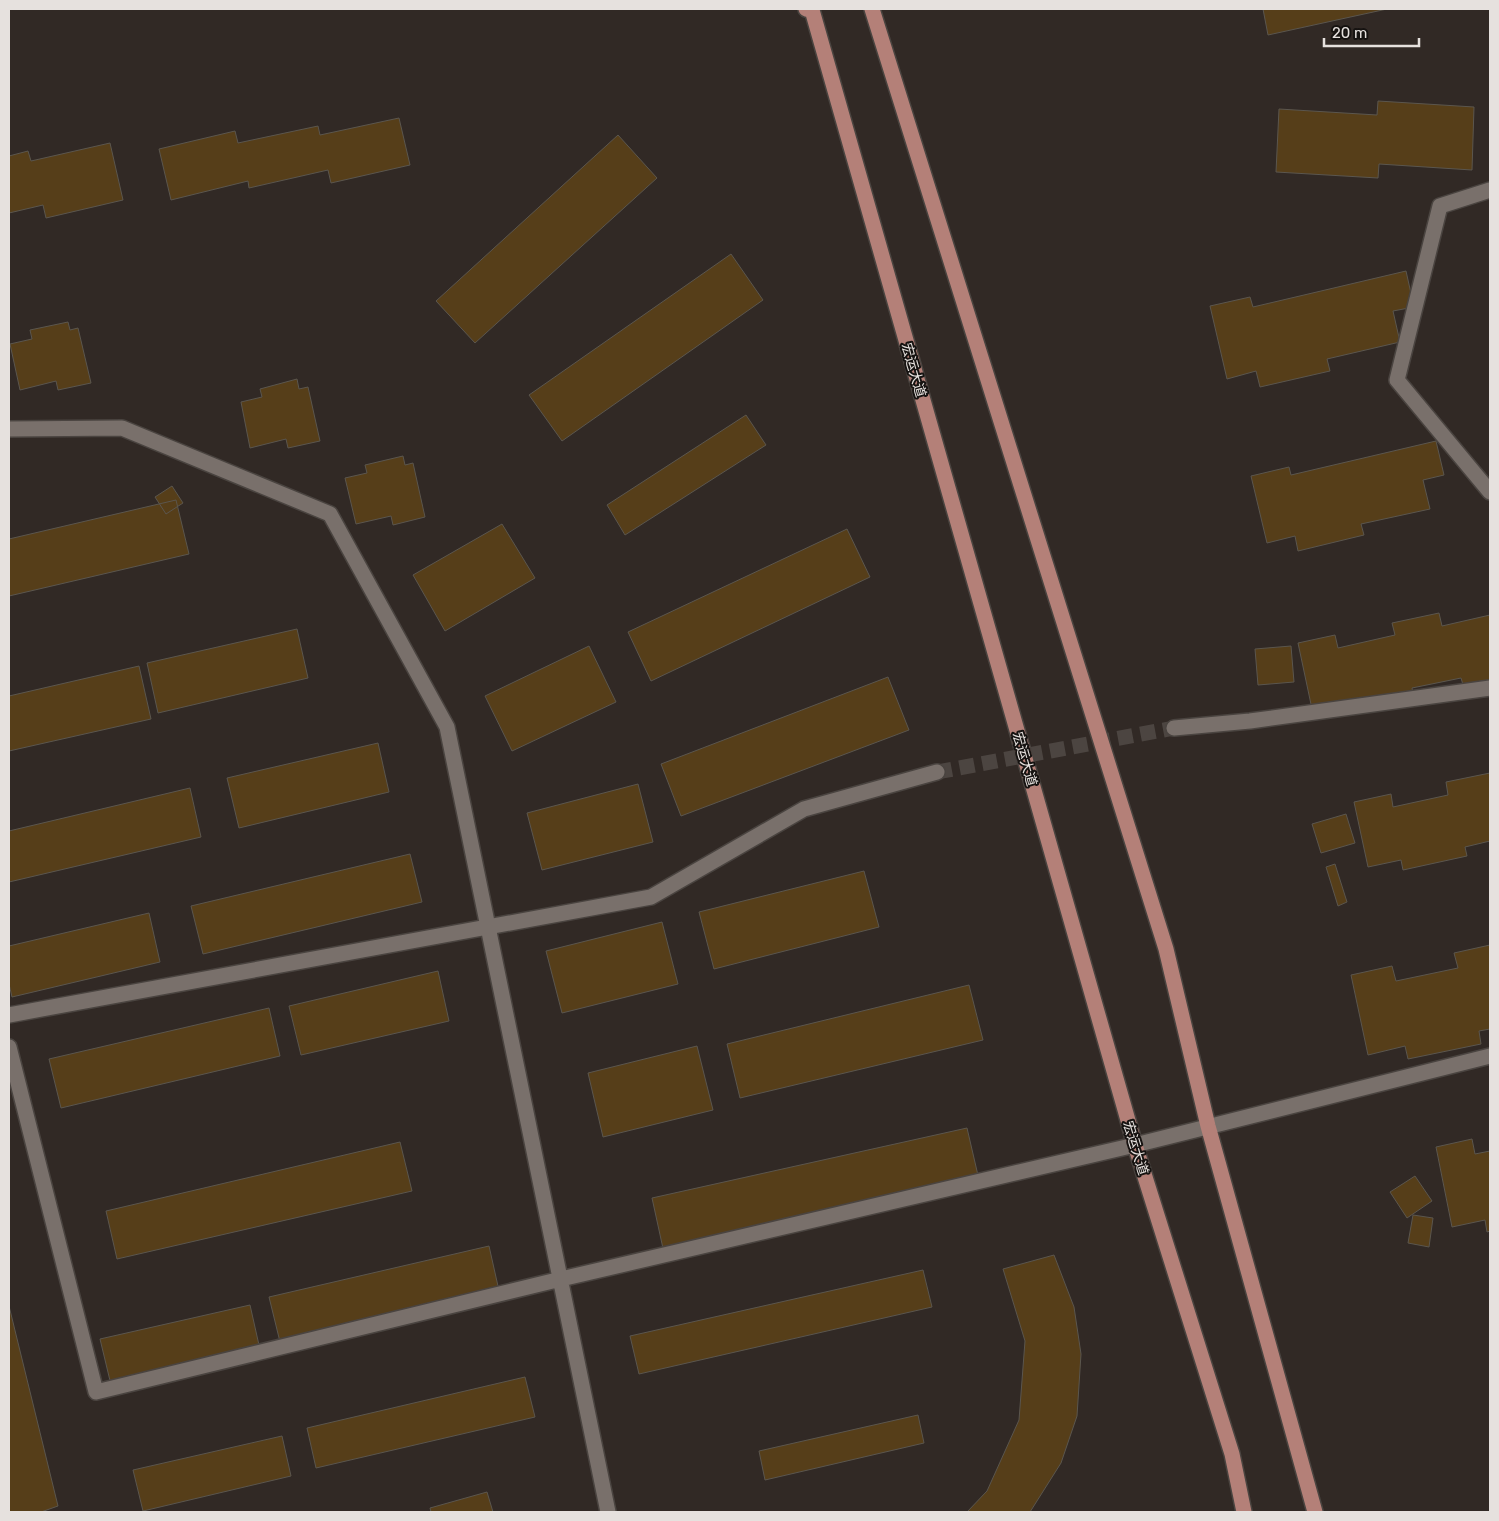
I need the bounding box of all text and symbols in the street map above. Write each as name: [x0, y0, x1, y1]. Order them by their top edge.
scale bar: [1324, 15, 1419, 47]
text: 20 m: [1332, 24, 1367, 42]
street label: 宏运大道: [898, 341, 929, 399]
street label: 宏运大道: [1009, 730, 1040, 788]
street label: 宏运大道: [1119, 1119, 1152, 1177]

